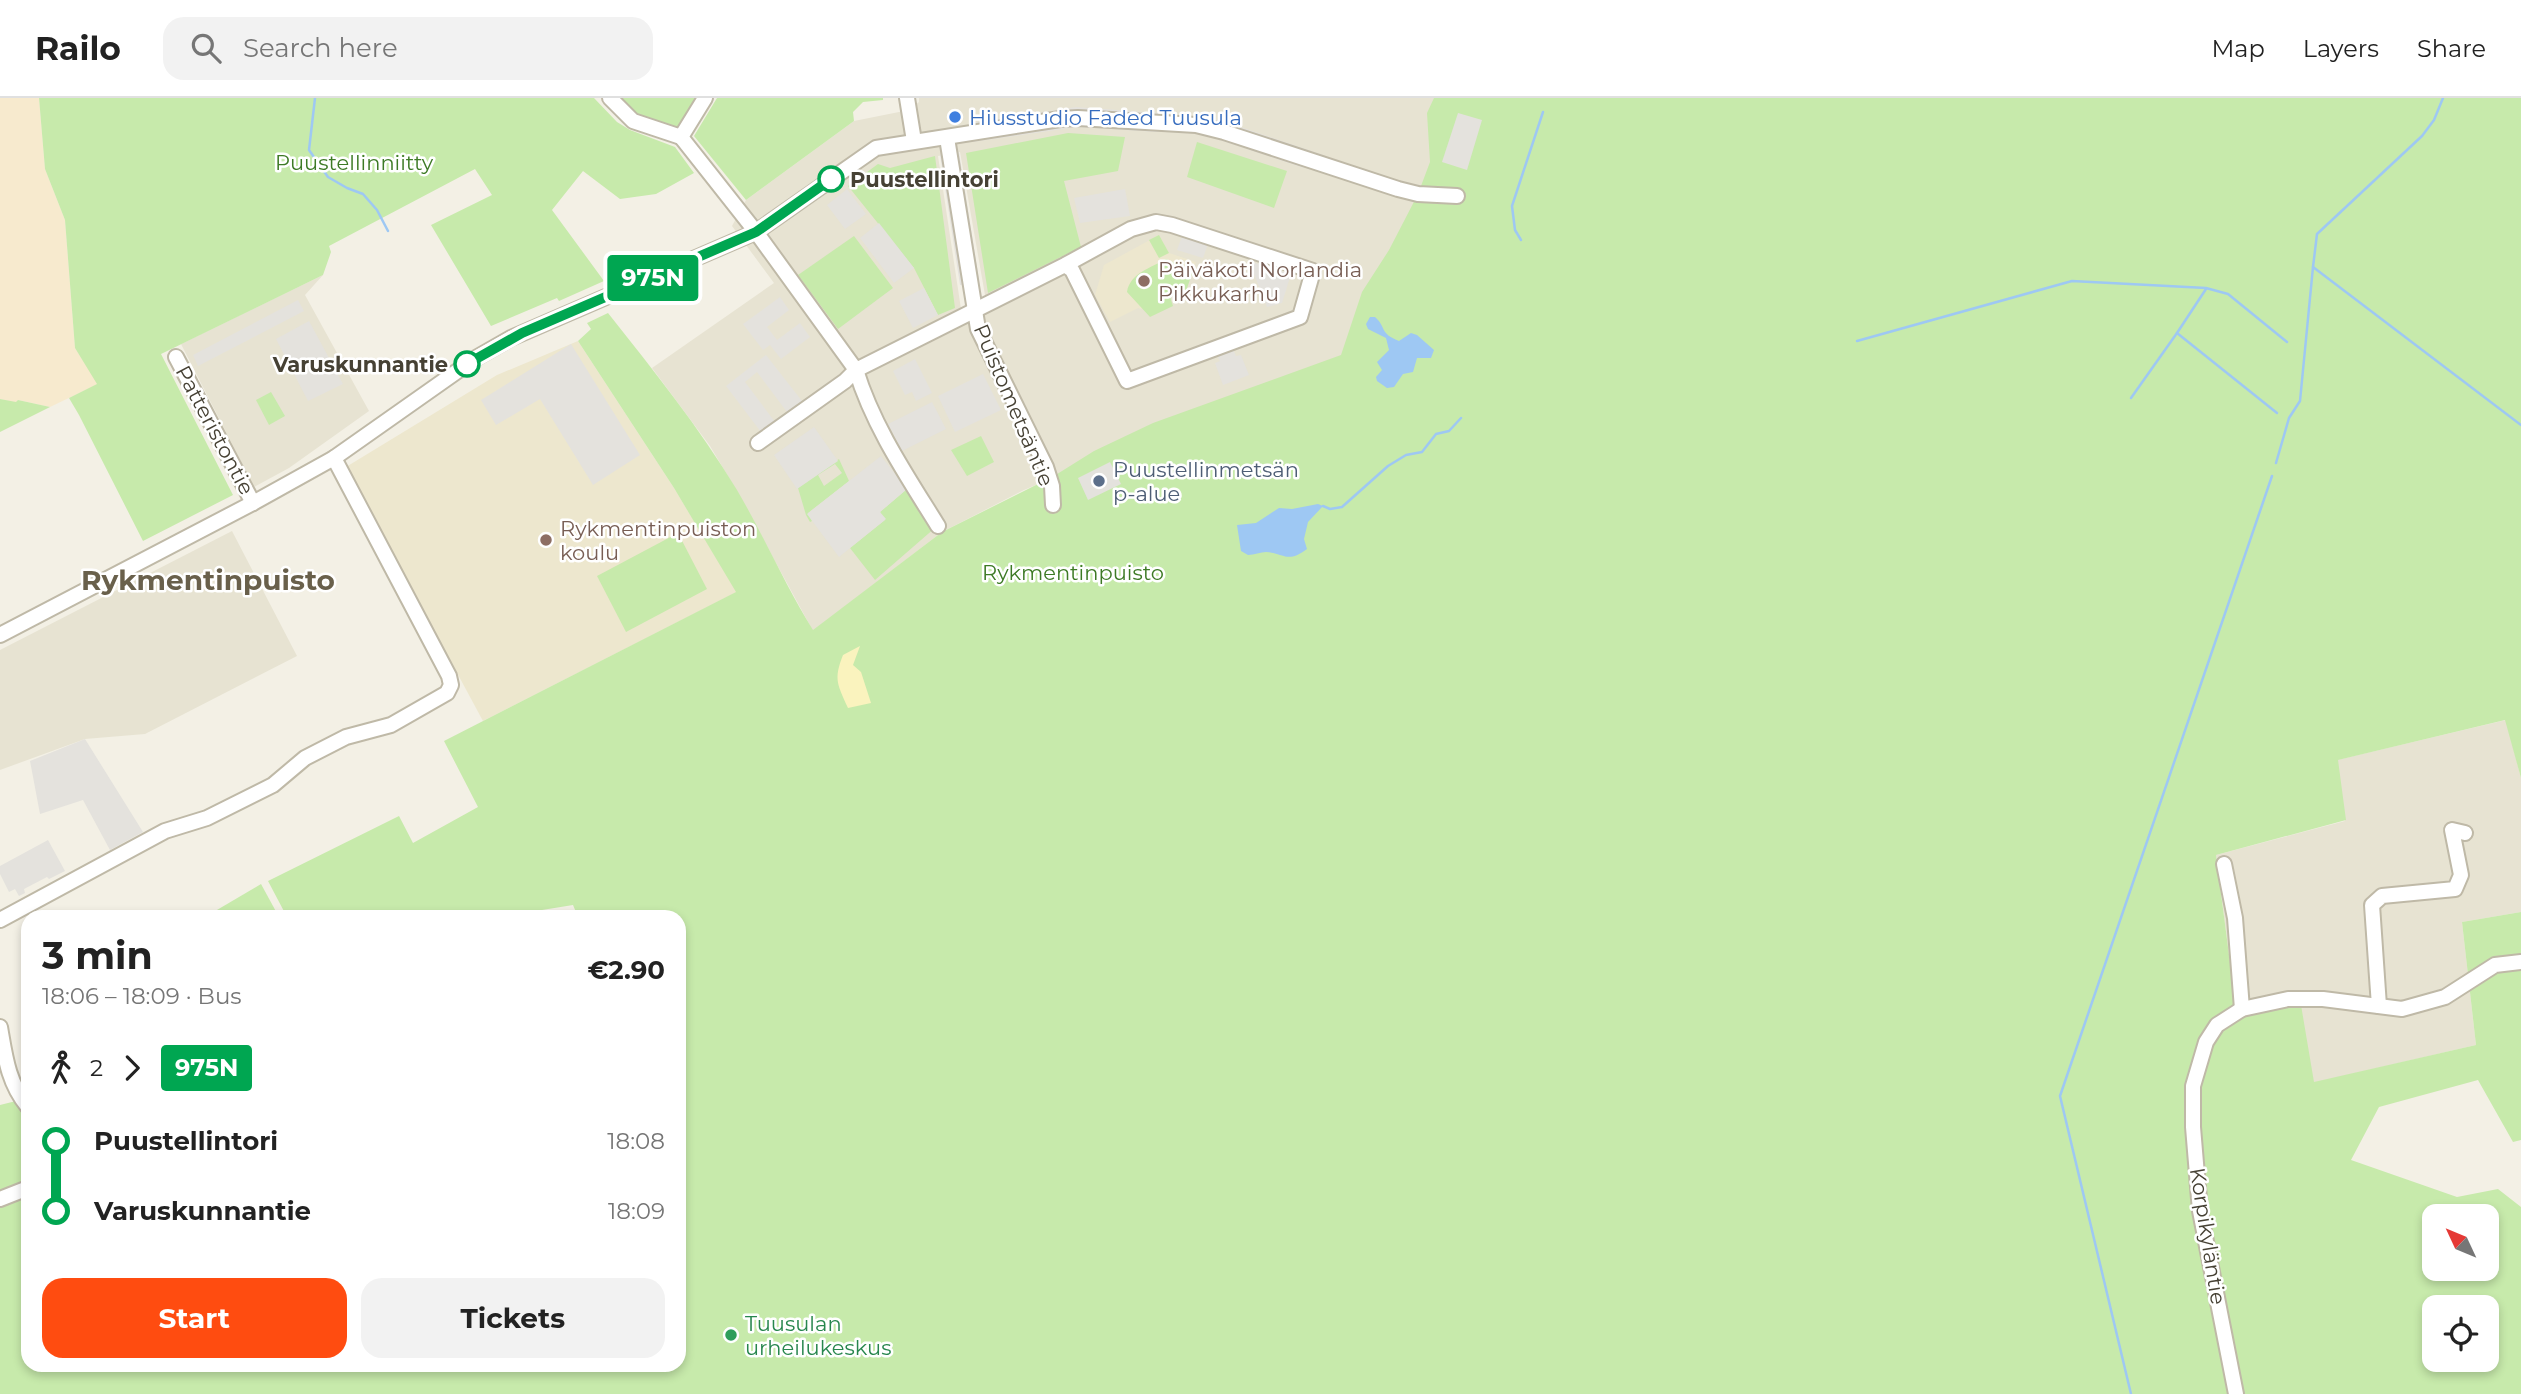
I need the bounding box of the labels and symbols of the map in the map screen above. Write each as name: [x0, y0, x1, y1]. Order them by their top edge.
place label: Hiusstudio Faded Tuusula: [969, 105, 1242, 130]
marker: Hiusstudio Faded Tuusula: [947, 109, 963, 125]
park label: Puustellinniitty: [275, 150, 434, 175]
marker: Puustellintori: [818, 166, 844, 192]
place label: Puustellintori: [850, 167, 999, 192]
line badge: 975N: [604, 255, 702, 301]
place label: Päiväkoti Norlandia Pikkukarhu: [1158, 257, 1362, 306]
marker: Päiväkoti Norlandia Pikkukarhu: [1136, 273, 1152, 289]
street label: Puistometsäntie: [969, 320, 1059, 490]
marker: Varuskunnantie: [454, 351, 480, 377]
place label: Varuskunnantie: [272, 352, 448, 377]
street label: Patteristontie: [170, 361, 260, 499]
place label: Puustellinmetsän p-alue: [1113, 457, 1299, 506]
marker: Puustellinmetsän p-alue: [1091, 473, 1107, 489]
place label: Rykmentinpuiston koulu: [560, 516, 756, 565]
marker: Rykmentinpuiston koulu: [538, 532, 554, 548]
park label: Rykmentinpuisto: [982, 560, 1164, 585]
district label: Rykmentinpuisto: [81, 563, 335, 597]
street label: Korpikyläntie: [2185, 1166, 2231, 1306]
north arrow: [2422, 1204, 2499, 1281]
place label: Tuusulan urheilukeskus: [745, 1311, 891, 1360]
marker: Tuusulan urheilukeskus: [723, 1327, 739, 1343]

